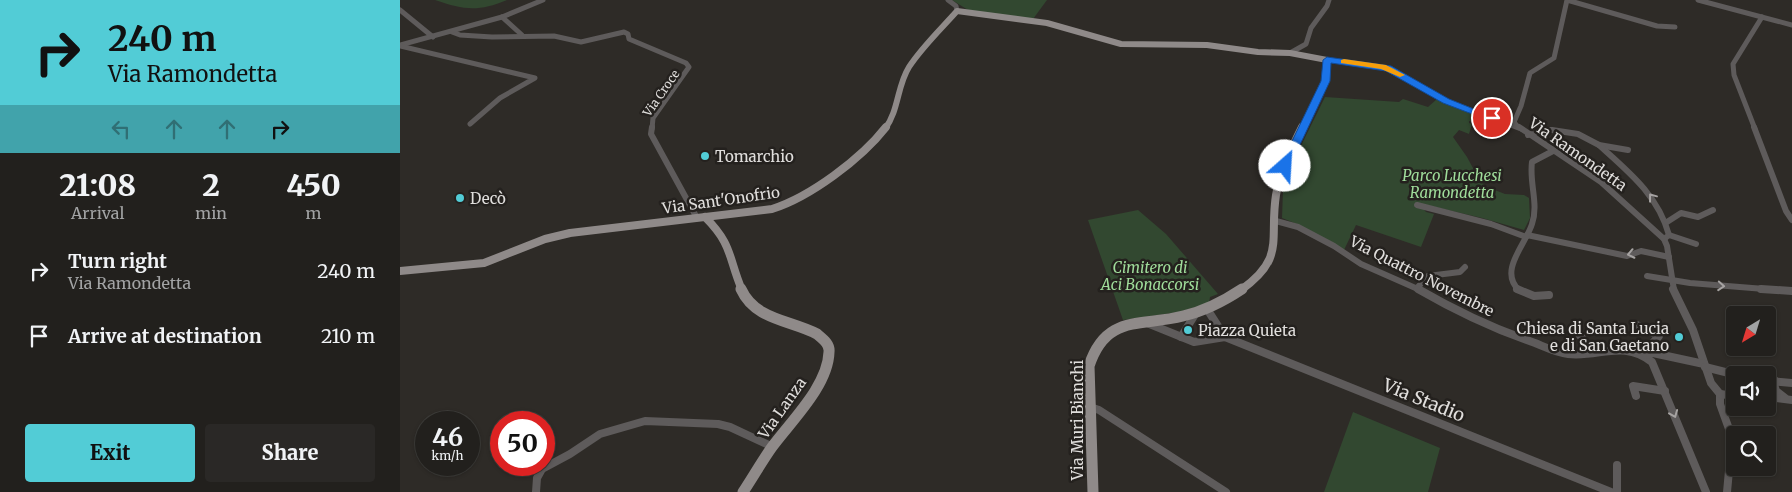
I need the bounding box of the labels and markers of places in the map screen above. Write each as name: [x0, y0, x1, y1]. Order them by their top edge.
pin: [1471, 97, 1513, 139]
place label: Tomarchio: [715, 147, 794, 166]
marker: Tomarchio: [699, 150, 711, 162]
place label: Decò: [470, 189, 506, 208]
marker: Decò: [454, 192, 466, 204]
place label: Chiesa di Santa Lucia e di San Gaetano: [1516, 319, 1669, 355]
place label: Piazza Quieta: [1198, 321, 1296, 340]
marker: Piazza Quieta: [1182, 324, 1194, 336]
marker: Chiesa di Santa Lucia e di San Gaetano: [1673, 331, 1685, 343]

